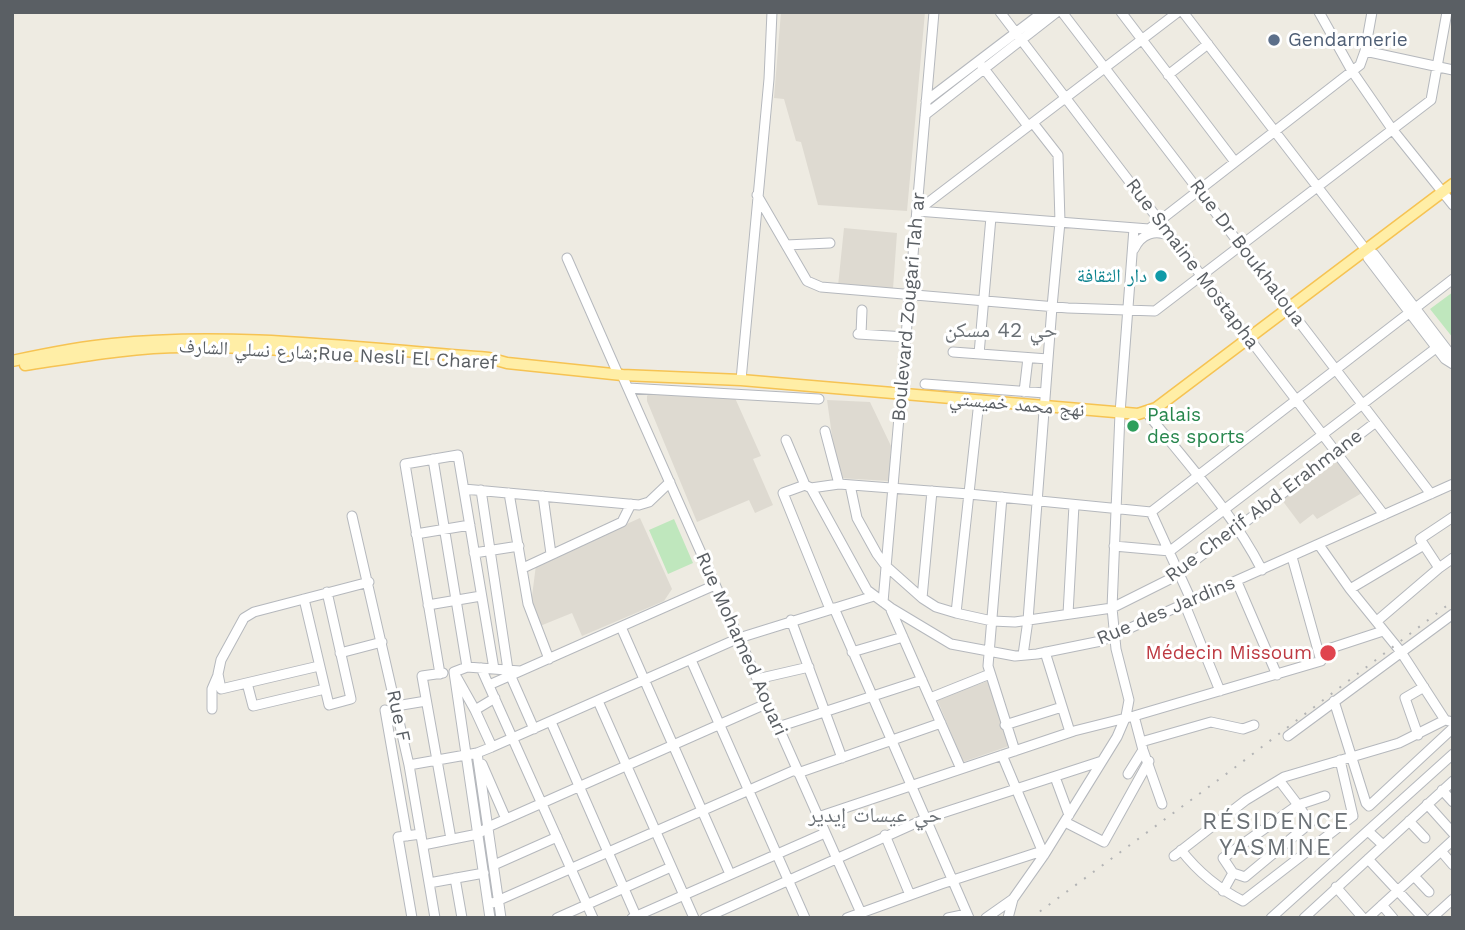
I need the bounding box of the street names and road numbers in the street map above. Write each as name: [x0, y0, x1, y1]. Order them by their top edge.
street label: Rue Smaine Mostapha: [1120, 174, 1264, 354]
street label: Rue Dr Boukhaloua: [1184, 175, 1310, 331]
street label: Boulevard Zougari Tah ar: [888, 191, 930, 423]
street label: شارع نسلي الشارف;Rue Nesli El Charef: [178, 335, 498, 375]
street label: نهج محمد خميستي: [949, 388, 1085, 422]
street label: Rue Cherif Abd Erahmane: [1161, 424, 1367, 588]
street label: Rue Mohamed Aouari: [690, 549, 792, 739]
street label: Rue des Jardins: [1093, 572, 1239, 650]
street label: Rue F: [381, 688, 415, 744]

